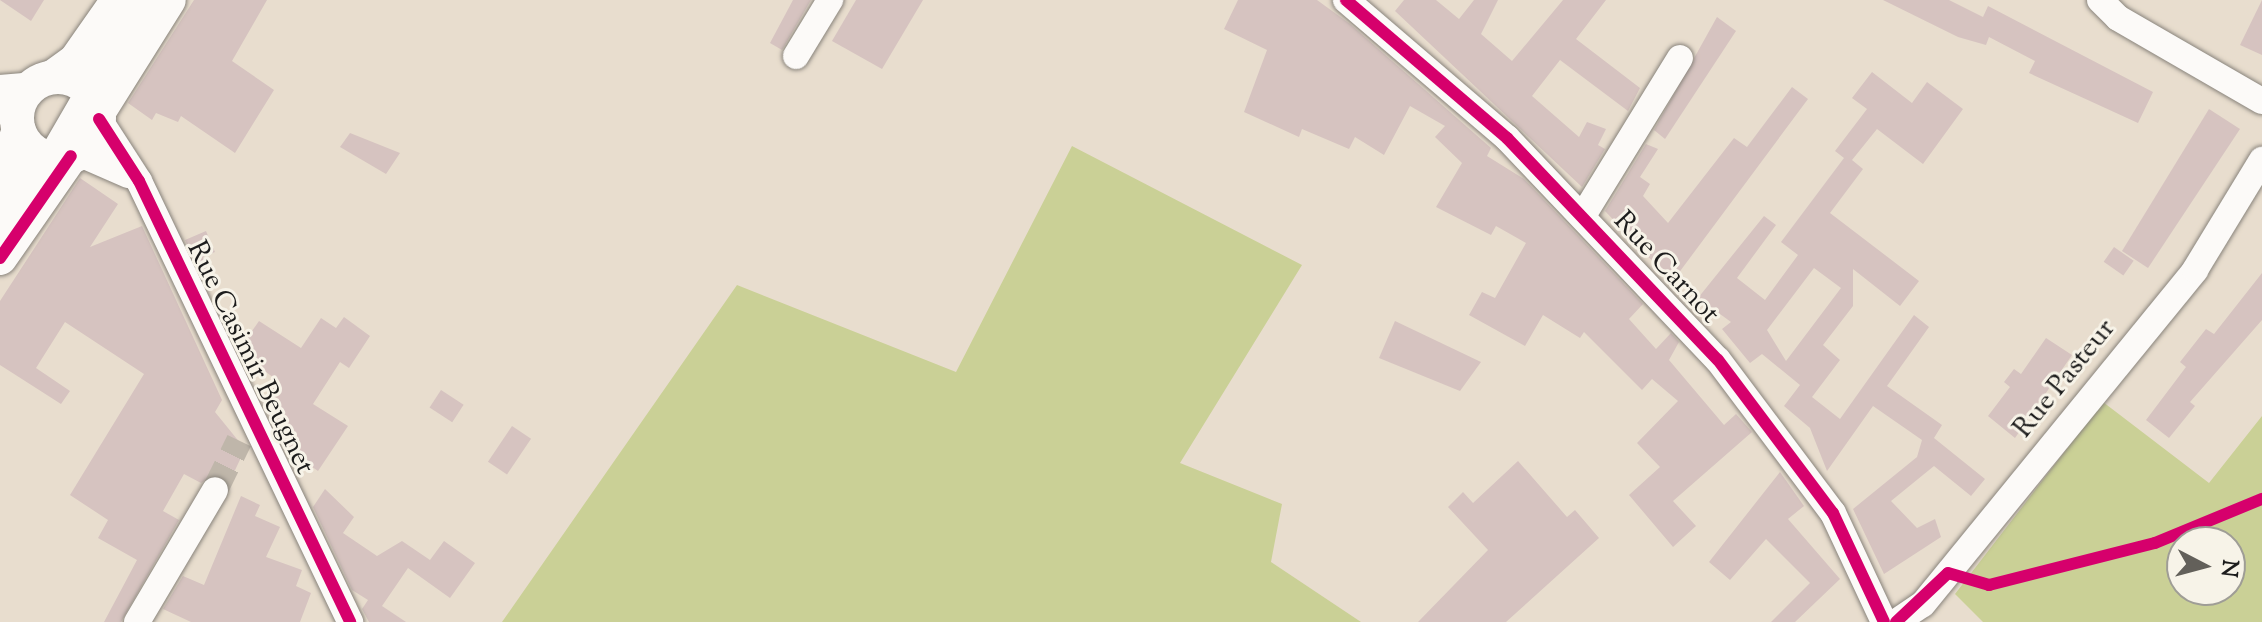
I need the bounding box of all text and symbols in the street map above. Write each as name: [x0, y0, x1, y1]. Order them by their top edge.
street label: Rue Carnot: [1606, 205, 1726, 331]
street label: Rue Casimir Beugnet: [179, 236, 321, 480]
street label: Rue Pasteur: [2007, 313, 2123, 445]
north arrow: [2166, 526, 2246, 606]
text: N: [2211, 558, 2245, 579]

